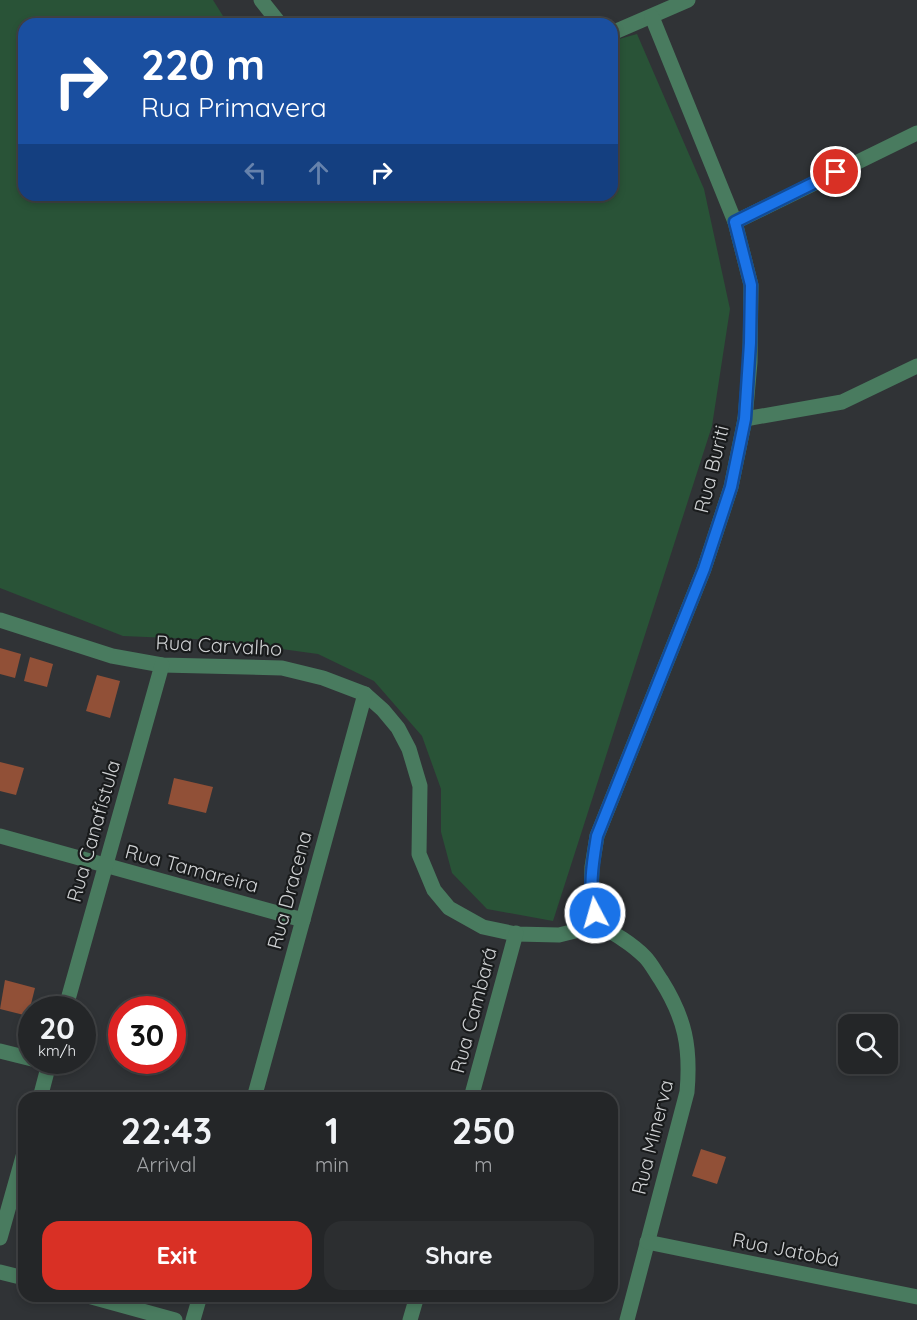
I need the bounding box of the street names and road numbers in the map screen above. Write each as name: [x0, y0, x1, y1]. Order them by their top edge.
street label: Rua Buriti: [688, 423, 734, 515]
street label: Rua Carvalho: [155, 629, 283, 661]
street label: Rua Canafístula: [61, 757, 125, 905]
street label: Rua Dracena: [261, 828, 317, 952]
street label: Rua Tamareira: [123, 838, 261, 898]
street label: Rua Cambará: [444, 944, 502, 1076]
street label: Rua Minerva: [626, 1077, 678, 1197]
street label: Rua Jatobá: [730, 1226, 842, 1272]

